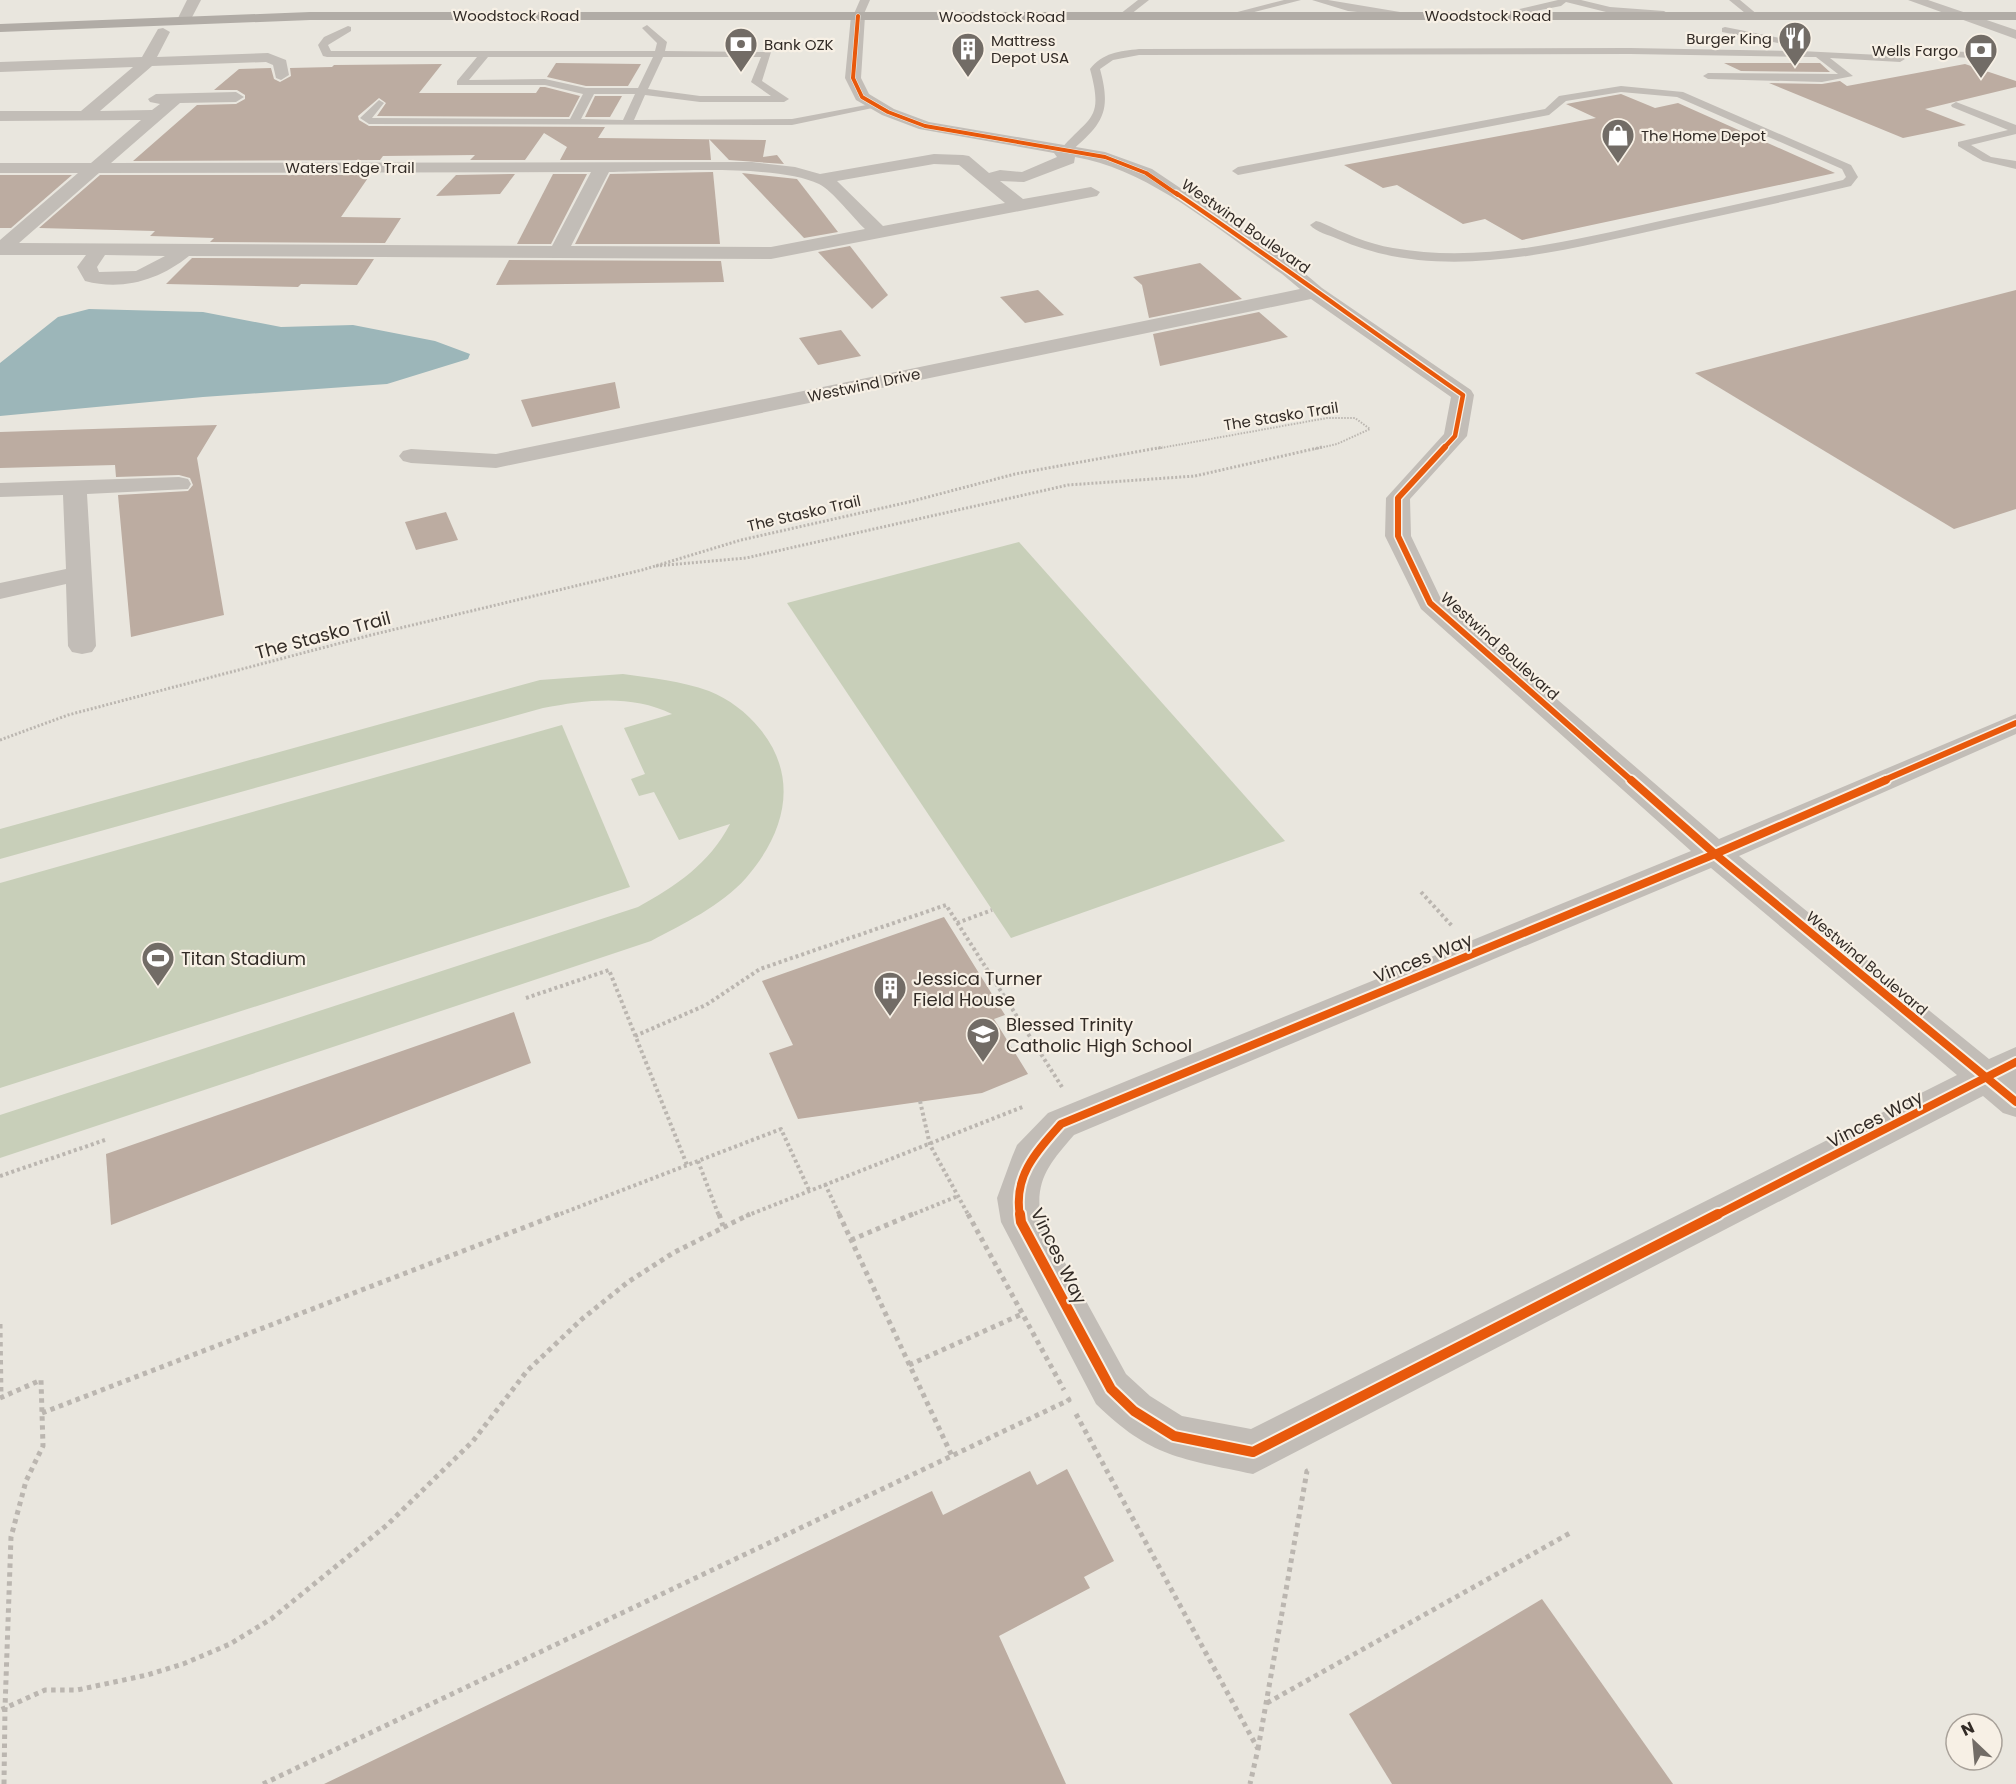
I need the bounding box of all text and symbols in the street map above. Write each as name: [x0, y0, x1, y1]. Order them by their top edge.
street label: Woodstock Road: [453, 5, 579, 26]
street label: Woodstock Road: [1425, 5, 1551, 26]
street label: Woodstock Road: [939, 6, 1065, 27]
restaurant icon: Burger King: [1777, 20, 1813, 67]
bank icon: Bank OZK: [723, 26, 759, 73]
place label: Burger King: [1686, 28, 1772, 49]
place label: Mattress Depot USA: [991, 30, 1069, 68]
building icon: Mattress Depot USA: [950, 31, 986, 78]
bank icon: Wells Fargo: [1963, 32, 1999, 79]
place label: Bank OZK: [764, 34, 834, 55]
place label: Wells Fargo: [1872, 40, 1958, 61]
shop icon: The Home Depot: [1600, 117, 1636, 164]
place label: The Home Depot: [1641, 125, 1766, 146]
street label: Waters Edge Trail: [285, 157, 415, 178]
street label: Westwind Boulevard: [1177, 174, 1315, 278]
street label: Westwind Drive: [806, 363, 922, 407]
street label: The Stasko Trail: [1222, 397, 1340, 435]
street label: The Stasko Trail: [745, 490, 863, 536]
street label: Westwind Boulevard: [1436, 587, 1564, 705]
street label: The Stasko Trail: [253, 605, 393, 665]
street label: Westwind Boulevard: [1802, 906, 1932, 1020]
street label: Vinces Way: [1370, 927, 1476, 989]
sports icon: Titan Stadium: [140, 940, 176, 987]
place label: Titan Stadium: [181, 946, 306, 971]
place label: Jessica Turner Field House: [913, 966, 1042, 1012]
building icon: Jessica Turner Field House: [872, 970, 908, 1017]
place label: Blessed Trinity Catholic High School: [1006, 1012, 1192, 1058]
school or university icon: Blessed Trinity Catholic High School: [965, 1016, 1001, 1063]
street label: Vinces Way: [1823, 1084, 1927, 1154]
street label: Vinces Way: [1025, 1204, 1093, 1308]
north arrow: [1944, 1712, 2004, 1772]
text: N: [1957, 1716, 1978, 1742]

